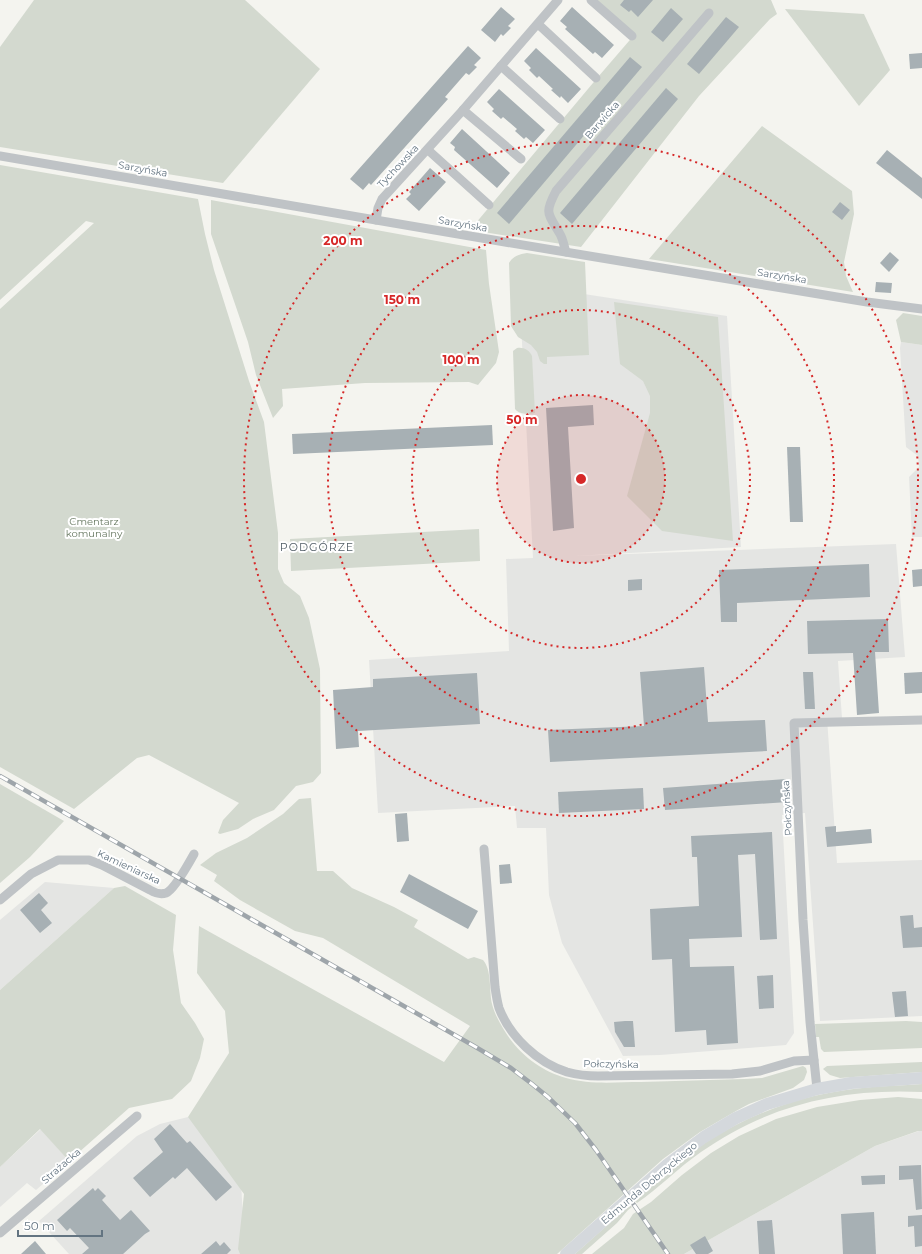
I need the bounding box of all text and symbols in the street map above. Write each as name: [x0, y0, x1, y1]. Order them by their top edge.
street label: Barwicka: [582, 98, 622, 142]
street label: Tychowska: [375, 142, 421, 190]
street label: Sarzyńska: [117, 158, 169, 180]
street label: Sarzyńska: [437, 213, 489, 235]
text: 200 m: [323, 233, 363, 248]
street label: Sarzyńska: [756, 266, 808, 286]
text: 150 m: [384, 292, 420, 307]
text: 100 m: [443, 352, 479, 367]
text: 50 m: [506, 412, 538, 427]
centre of rings: [574, 472, 588, 486]
park label: Cmentarz komunalny: [66, 515, 123, 540]
district label: PODGÓRZE: [280, 540, 354, 554]
street label: Połczyńska: [779, 780, 795, 836]
street label: Kamieniarska: [95, 847, 163, 887]
street label: Połczyńska: [583, 1057, 639, 1071]
street label: Edmunda Dobrzyckiego: [598, 1139, 700, 1227]
street label: Strażacka: [39, 1145, 83, 1187]
scale bar: [18, 1212, 102, 1238]
text: 50 m: [24, 1218, 55, 1233]

